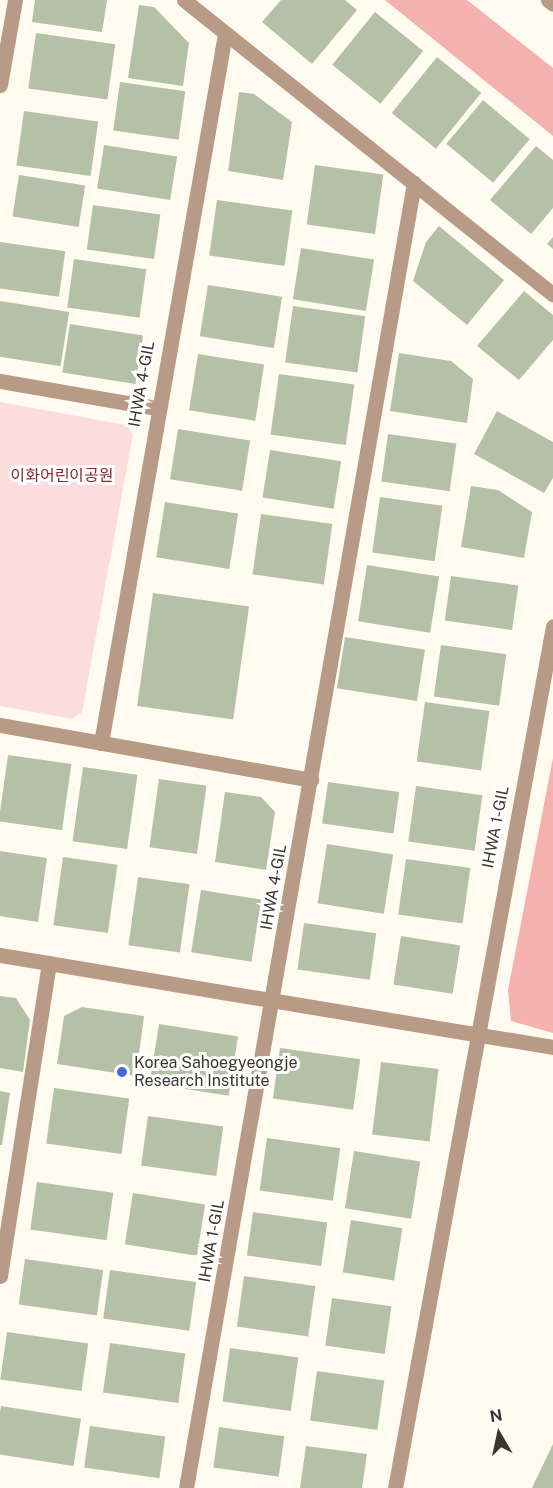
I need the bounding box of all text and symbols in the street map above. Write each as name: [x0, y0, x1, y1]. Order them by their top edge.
street label: IHWA 4-GIL: [125, 339, 159, 429]
park label: 이화어린이공원: [10, 466, 114, 486]
street label: IHWA 1-GIL: [479, 784, 513, 870]
street label: IHWA 4-GIL: [257, 842, 291, 932]
place label: Korea Sahoegyeongje Research Institute: [134, 1053, 298, 1091]
marker: Korea Sahoegyeongje Research Institute: [115, 1065, 129, 1079]
street label: IHWA 1-GIL: [195, 1198, 229, 1284]
north arrow: [469, 1404, 529, 1464]
text: N: [488, 1405, 504, 1426]

